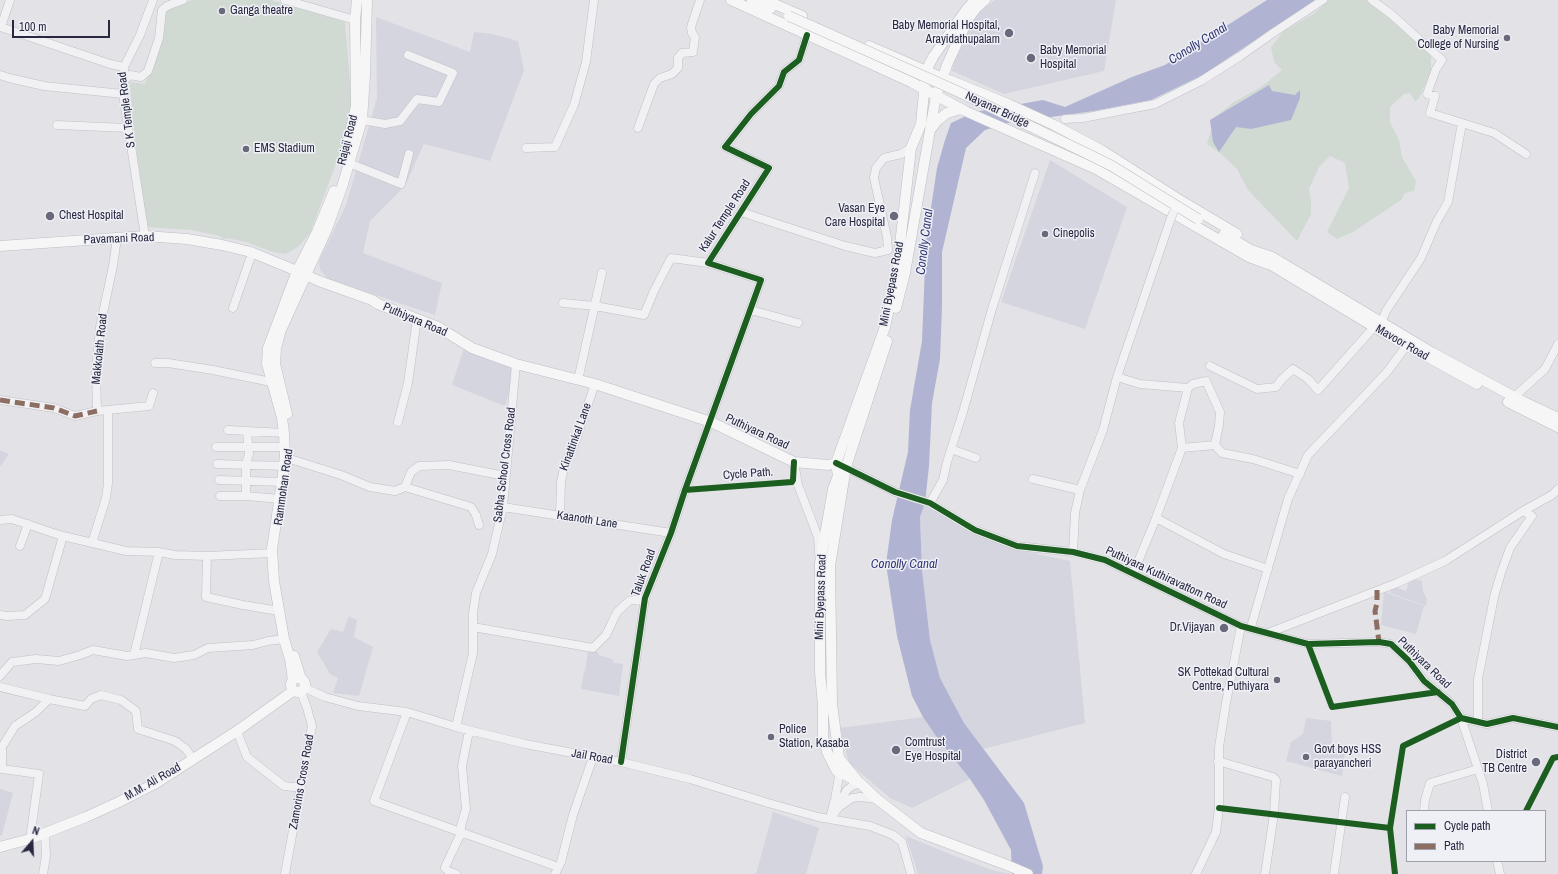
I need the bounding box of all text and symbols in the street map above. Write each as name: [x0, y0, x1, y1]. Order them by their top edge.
place label: Ganga theatre: [230, 4, 293, 18]
marker: Ganga theatre: [217, 6, 227, 16]
scale bar: [14, 12, 112, 38]
text: 100 m: [19, 19, 46, 35]
place label: Baby Memorial Hospital, Arayidathupalam: [892, 19, 1000, 47]
water label: Conolly Canal: [1166, 20, 1230, 68]
place label: Baby Memorial College of Nursing: [1418, 24, 1499, 52]
marker: Baby Memorial Hospital, Arayidathupalam: [1003, 27, 1015, 39]
marker: Baby Memorial College of Nursing: [1502, 33, 1512, 43]
place label: Baby Memorial Hospital: [1040, 44, 1106, 72]
marker: Baby Memorial Hospital: [1025, 52, 1037, 64]
street label: S K Temple Road: [115, 71, 139, 149]
street label: Nayanar Bridge: [963, 89, 1031, 131]
street label: Rajaji Road: [335, 113, 361, 167]
place label: EMS Stadium: [254, 142, 315, 156]
marker: EMS Stadium: [241, 144, 251, 154]
street label: Kalur Temple Road: [696, 177, 754, 255]
place label: Vasan Eye Care Hospital: [825, 202, 885, 230]
water label: Conolly Canal: [913, 208, 937, 276]
place label: Chest Hospital: [59, 209, 124, 223]
marker: Chest Hospital: [44, 210, 56, 222]
marker: Vasan Eye Care Hospital: [888, 210, 900, 222]
place label: Cinepolis: [1053, 227, 1095, 241]
marker: Cinepolis: [1040, 229, 1050, 239]
street label: Pavamani Road: [83, 231, 155, 247]
street label: Mini Byepass Road: [877, 240, 907, 328]
street label: Puthiyara Road: [381, 300, 449, 340]
street label: Makkolath Road: [89, 313, 111, 385]
street label: Mavoor Road: [1373, 322, 1431, 364]
street label: Kinattinkal Lane: [557, 401, 595, 473]
street label: Sabha School Cross Road: [491, 407, 519, 523]
street label: Puthiyara Road: [723, 411, 791, 453]
street label: Rammohan Road: [272, 448, 296, 526]
street label: Cycle Path.: [722, 465, 774, 483]
street label: Kaanoth Lane: [556, 508, 618, 532]
street label: Puthiyara Kuthiravattom Road: [1103, 544, 1229, 612]
street label: Taluk Road: [629, 547, 659, 599]
street label: Mini Byepass Road: [812, 554, 830, 640]
water label: Conolly Canal: [871, 557, 937, 573]
place label: Dr.Vijayan: [1170, 621, 1215, 635]
marker: Dr.Vijayan: [1218, 622, 1230, 634]
street label: Puthiyara Road: [1394, 634, 1454, 692]
place label: SK Pottekad Cultural Centre, Puthiyara: [1178, 666, 1269, 694]
marker: SK Pottekad Cultural Centre, Puthiyara: [1272, 675, 1282, 685]
place label: Police Station, Kasaba: [779, 723, 849, 751]
marker: Police Station, Kasaba: [766, 732, 776, 742]
street label: Zamorins Cross Road: [287, 733, 317, 831]
place label: Comtrust Eye Hospital: [905, 736, 961, 764]
place label: Govt boys HSS parayancheri: [1314, 743, 1381, 771]
marker: Comtrust Eye Hospital: [890, 744, 902, 756]
street label: Jail Road: [570, 746, 614, 768]
place label: District TB Centre: [1482, 748, 1527, 776]
marker: Govt boys HSS parayancheri: [1301, 752, 1311, 762]
marker: District TB Centre: [1530, 756, 1542, 768]
street label: M.M. Ali Road: [122, 760, 184, 804]
legend: [1406, 810, 1546, 862]
text: Cycle path: [1444, 818, 1491, 834]
north arrow: [12, 822, 52, 862]
text: N: [31, 823, 41, 838]
text: Path: [1444, 838, 1464, 854]

